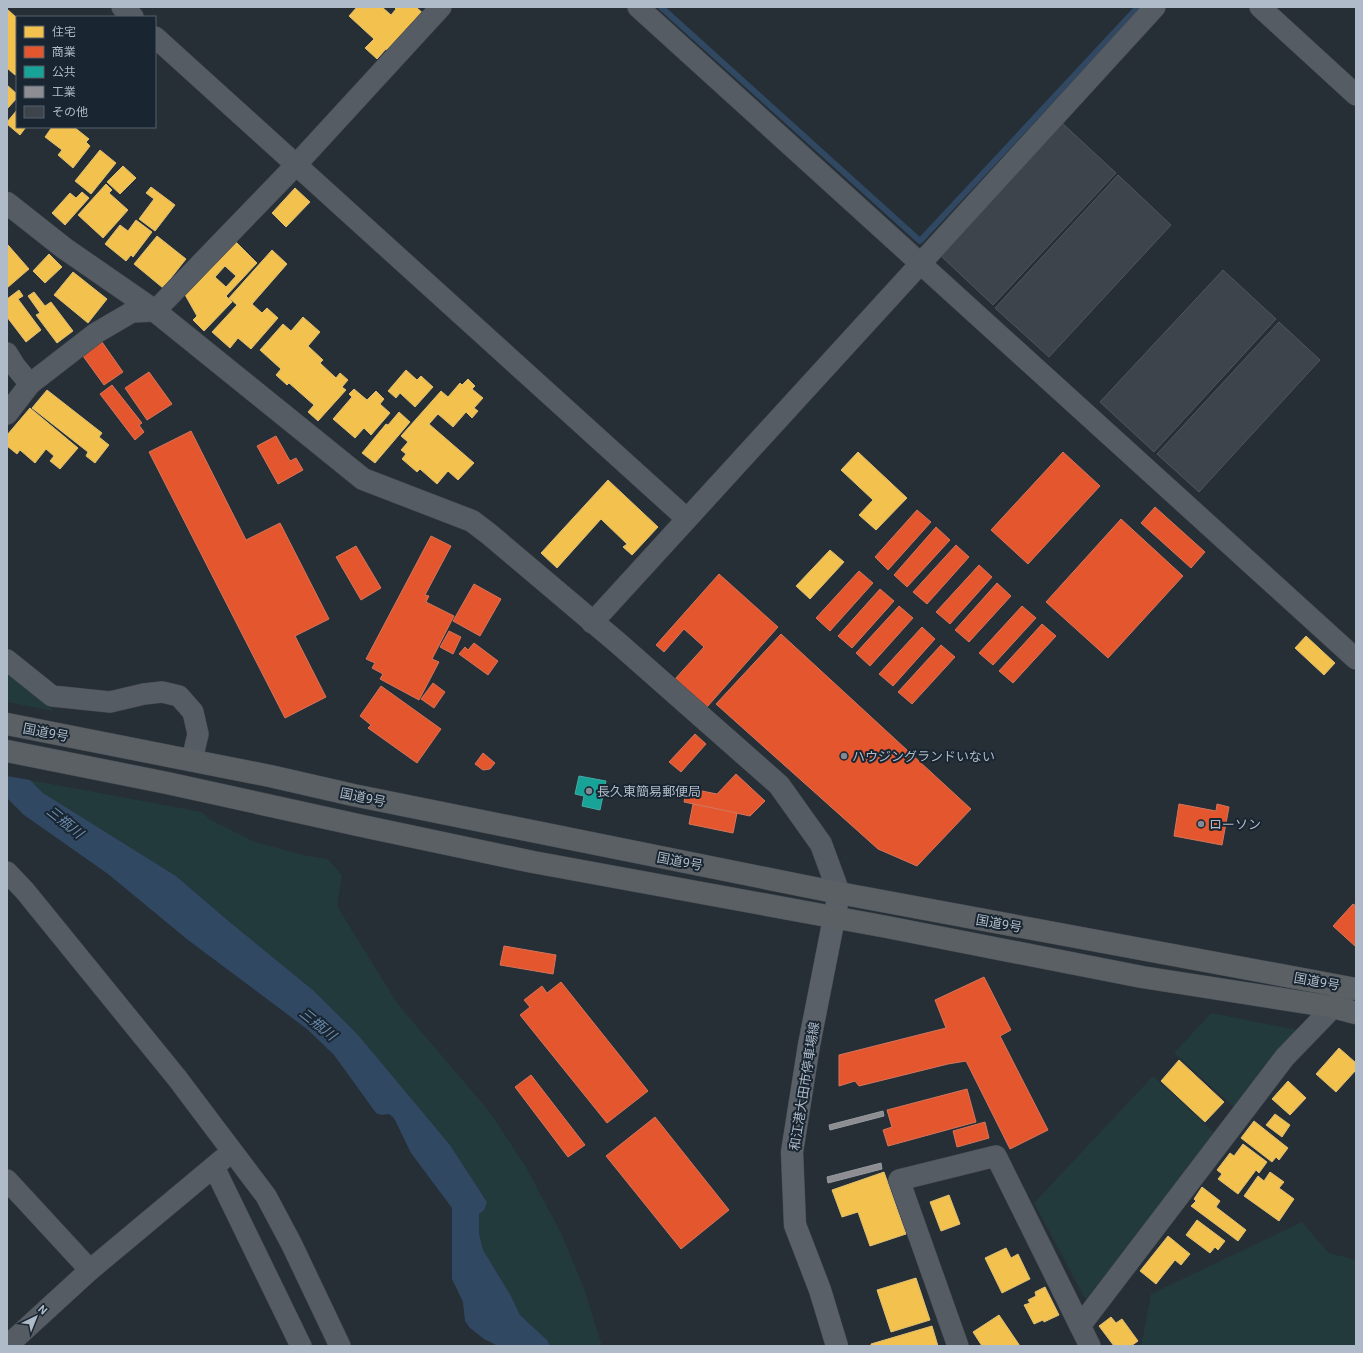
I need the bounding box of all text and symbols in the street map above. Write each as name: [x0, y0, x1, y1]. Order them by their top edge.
legend: [16, 16, 156, 128]
text: 住宅: [52, 25, 76, 39]
text: 商業: [52, 45, 76, 59]
text: 公共: [52, 65, 76, 79]
text: 工業: [52, 85, 76, 99]
text: その他: [52, 105, 88, 119]
street label: 国道9号: [22, 721, 70, 744]
place label: ハウジングランドいない: [852, 749, 995, 764]
marker: ハウジングランドいない: [839, 751, 849, 761]
place label: 長久東簡易郵便局: [597, 784, 701, 799]
street label: 国道9号: [339, 785, 387, 810]
marker: 長久東簡易郵便局: [584, 786, 594, 796]
water label: 三瓶川: [44, 803, 88, 843]
place label: ローソン: [1209, 817, 1261, 832]
marker: ローソン: [1196, 819, 1206, 829]
street label: 国道9号: [656, 850, 704, 873]
street label: 国道9号: [975, 912, 1023, 935]
street label: 国道9号: [1293, 970, 1341, 993]
water label: 三瓶川: [297, 1005, 341, 1045]
street label: 和江港大田市停車場線: [787, 1021, 822, 1151]
north arrow: [16, 1297, 56, 1337]
text: N: [35, 1303, 50, 1318]

